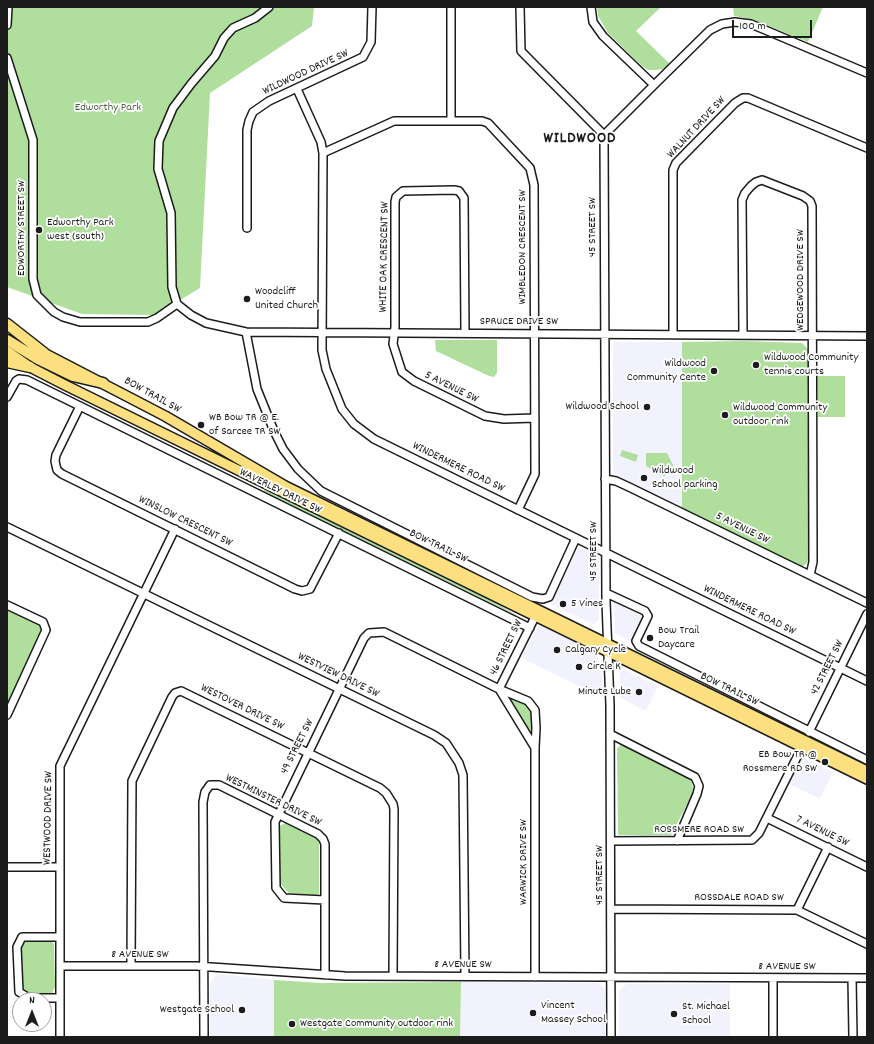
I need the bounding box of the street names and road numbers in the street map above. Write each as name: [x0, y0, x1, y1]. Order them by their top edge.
street label: WILDWOOD DRIVE SW: [261, 47, 351, 99]
street label: WALNUT DRIVE SW: [665, 94, 729, 162]
street label: EDWORTHY STREET SW: [15, 180, 29, 276]
street label: WIMBLEDON CRESCENT SW: [516, 190, 530, 304]
street label: 45 STREET SW: [586, 197, 600, 257]
street label: WHITE OAK CRESCENT SW: [377, 201, 393, 313]
street label: WEDGEWOOD DRIVE SW: [794, 229, 808, 331]
street label: SPRUCE DRIVE SW: [480, 315, 558, 329]
street label: 5 AVENUE SW: [422, 369, 480, 407]
street label: BOW TRAIL SW: [121, 374, 183, 418]
street label: WINDERMERE ROAD SW: [409, 439, 507, 497]
street label: WAVERLEY DRIVE SW: [236, 466, 324, 518]
street label: WINSLOW CRESCENT SW: [136, 493, 234, 551]
street label: 5 AVENUE SW: [713, 510, 771, 548]
street label: 45 STREET SW: [587, 521, 601, 581]
street label: BOW TRAIL SW: [407, 527, 469, 567]
street label: WINDERMERE ROAD SW: [700, 582, 798, 640]
street label: 46 STREET SW: [487, 618, 527, 678]
street label: 42 STREET SW: [808, 638, 848, 698]
street label: WESTVIEW DRIVE SW: [295, 650, 381, 702]
street label: BOW TRAIL SW: [698, 670, 760, 710]
street label: WESTOVER DRIVE SW: [198, 682, 286, 734]
street label: 49 STREET SW: [278, 717, 318, 777]
street label: WESTWOOD DRIVE SW: [41, 771, 57, 865]
street label: WESTMINSTER DRIVE SW: [223, 771, 323, 831]
street label: 7 AVENUE SW: [793, 813, 851, 851]
street label: WARWICK DRIVE SW: [517, 819, 531, 905]
street label: ROSSMERE ROAD SW: [654, 823, 744, 837]
street label: 45 STREET SW: [593, 845, 607, 905]
street label: ROSSDALE ROAD SW: [694, 891, 784, 905]
street label: 8 AVENUE SW: [111, 948, 169, 962]
street label: 8 AVENUE SW: [434, 958, 492, 972]
street label: 8 AVENUE SW: [758, 960, 816, 974]

